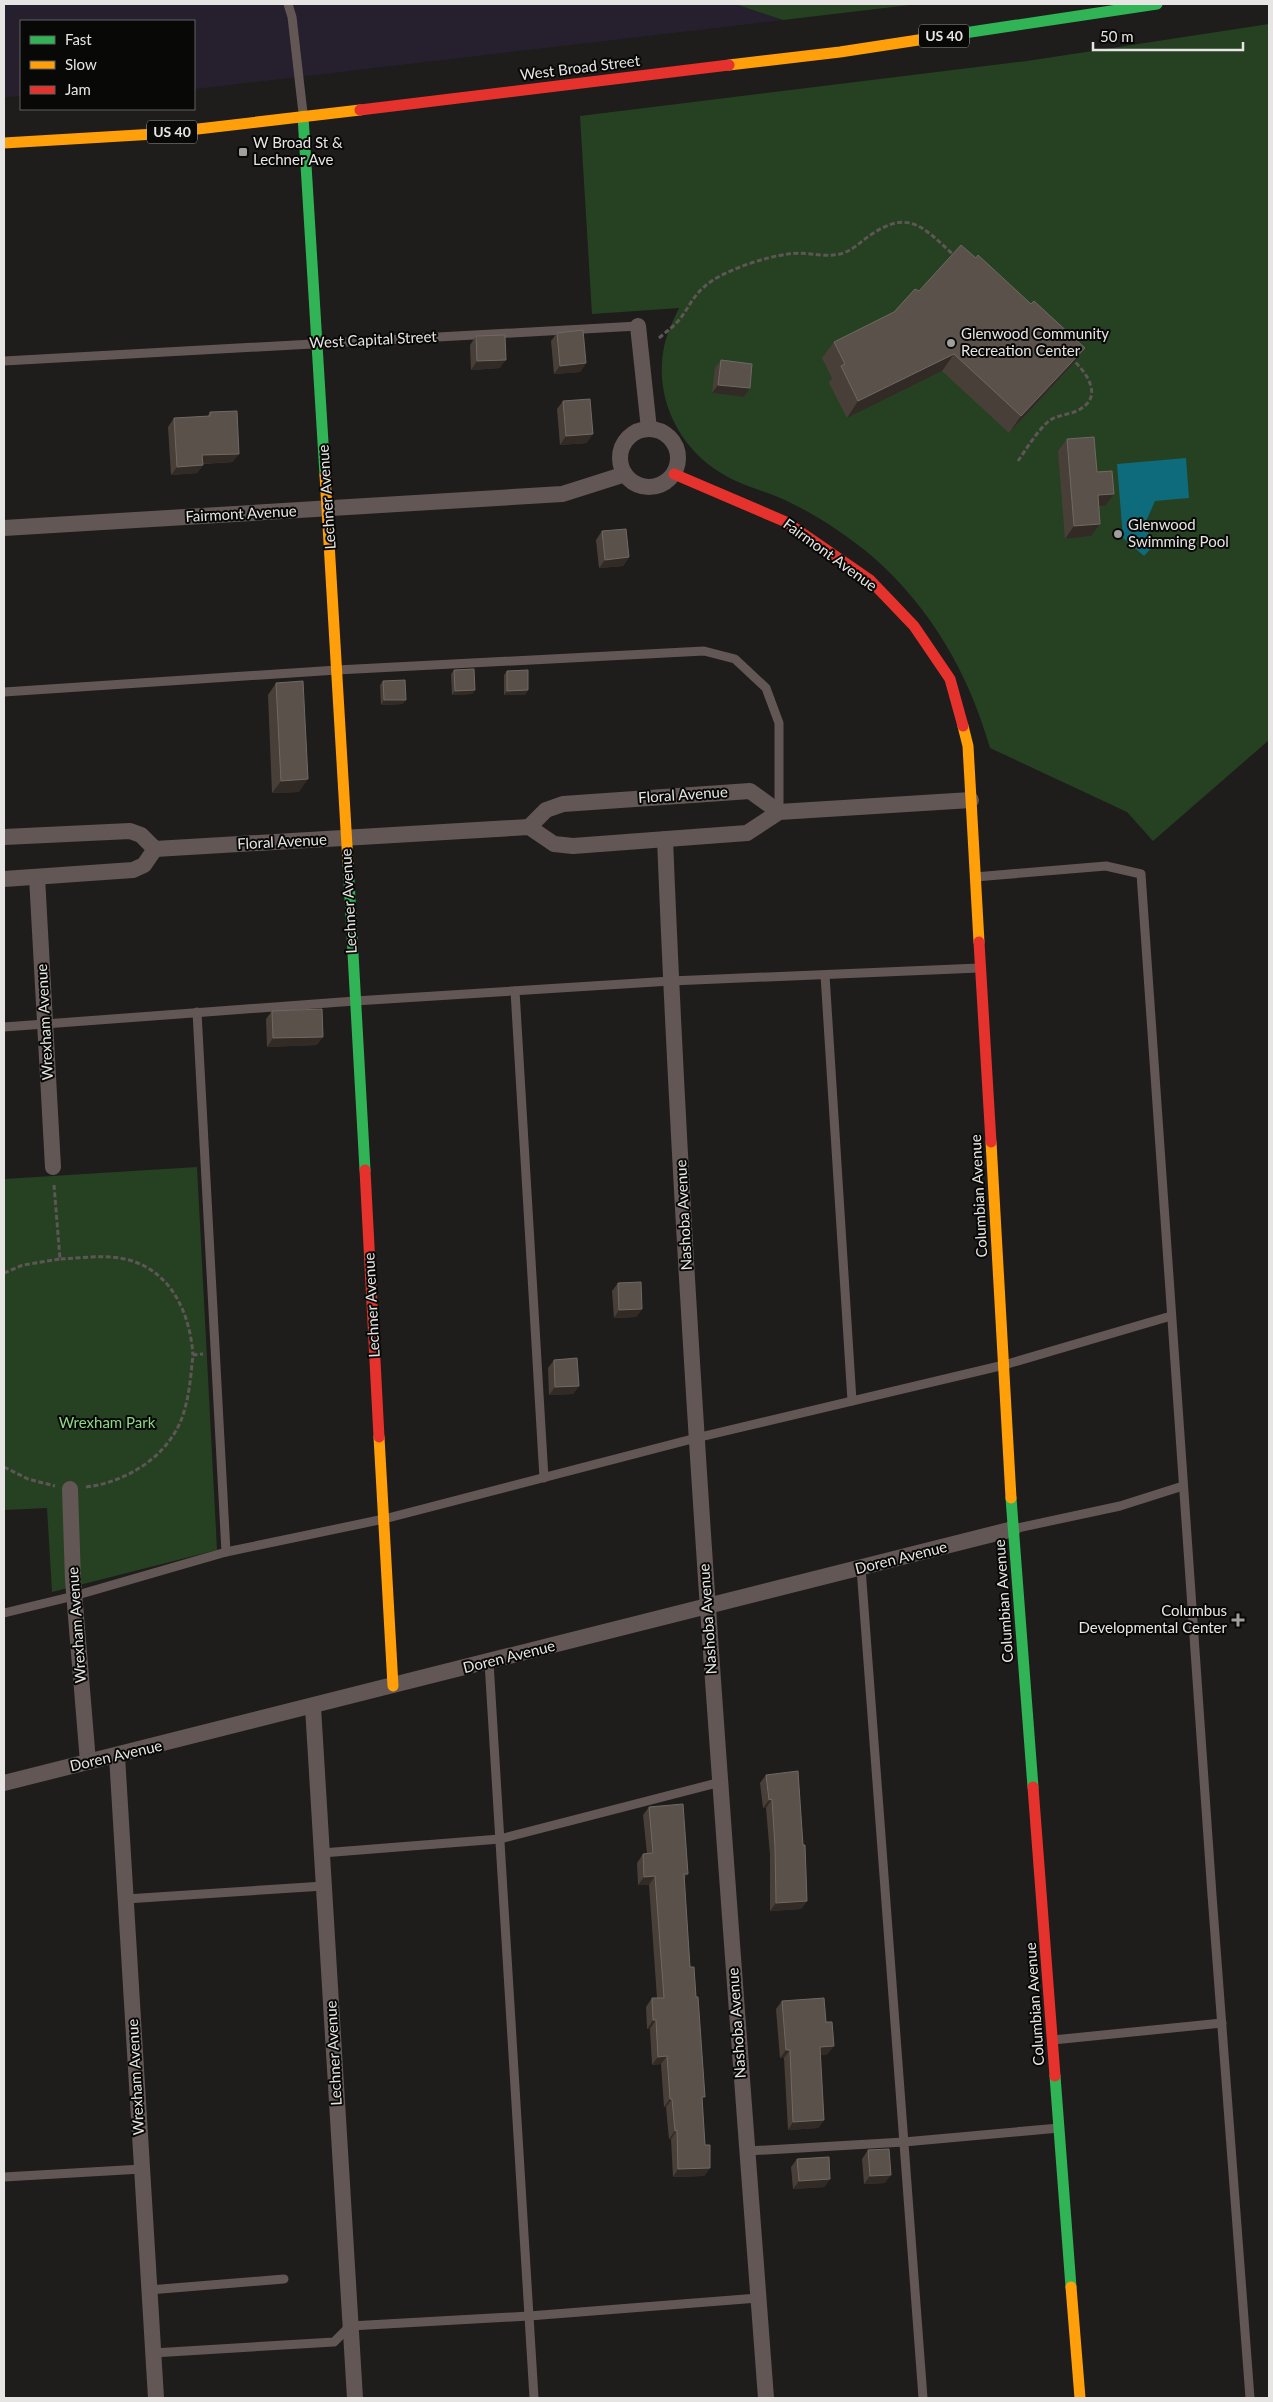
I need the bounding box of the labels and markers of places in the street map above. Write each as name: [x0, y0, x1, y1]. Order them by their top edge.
place label: W Broad St & Lechner Ave: [253, 133, 343, 168]
marker: W Broad St & Lechner Ave: [237, 146, 249, 158]
place label: Glenwood Community Recreation Center: [961, 324, 1109, 359]
marker: Glenwood Community Recreation Center: [945, 337, 957, 349]
place label: Glenwood Swimming Pool: [1128, 515, 1229, 550]
marker: Glenwood Swimming Pool: [1112, 528, 1124, 540]
place label: Columbus Developmental Center: [1079, 1601, 1228, 1636]
marker: Columbus Developmental Center: [1231, 1613, 1245, 1627]

